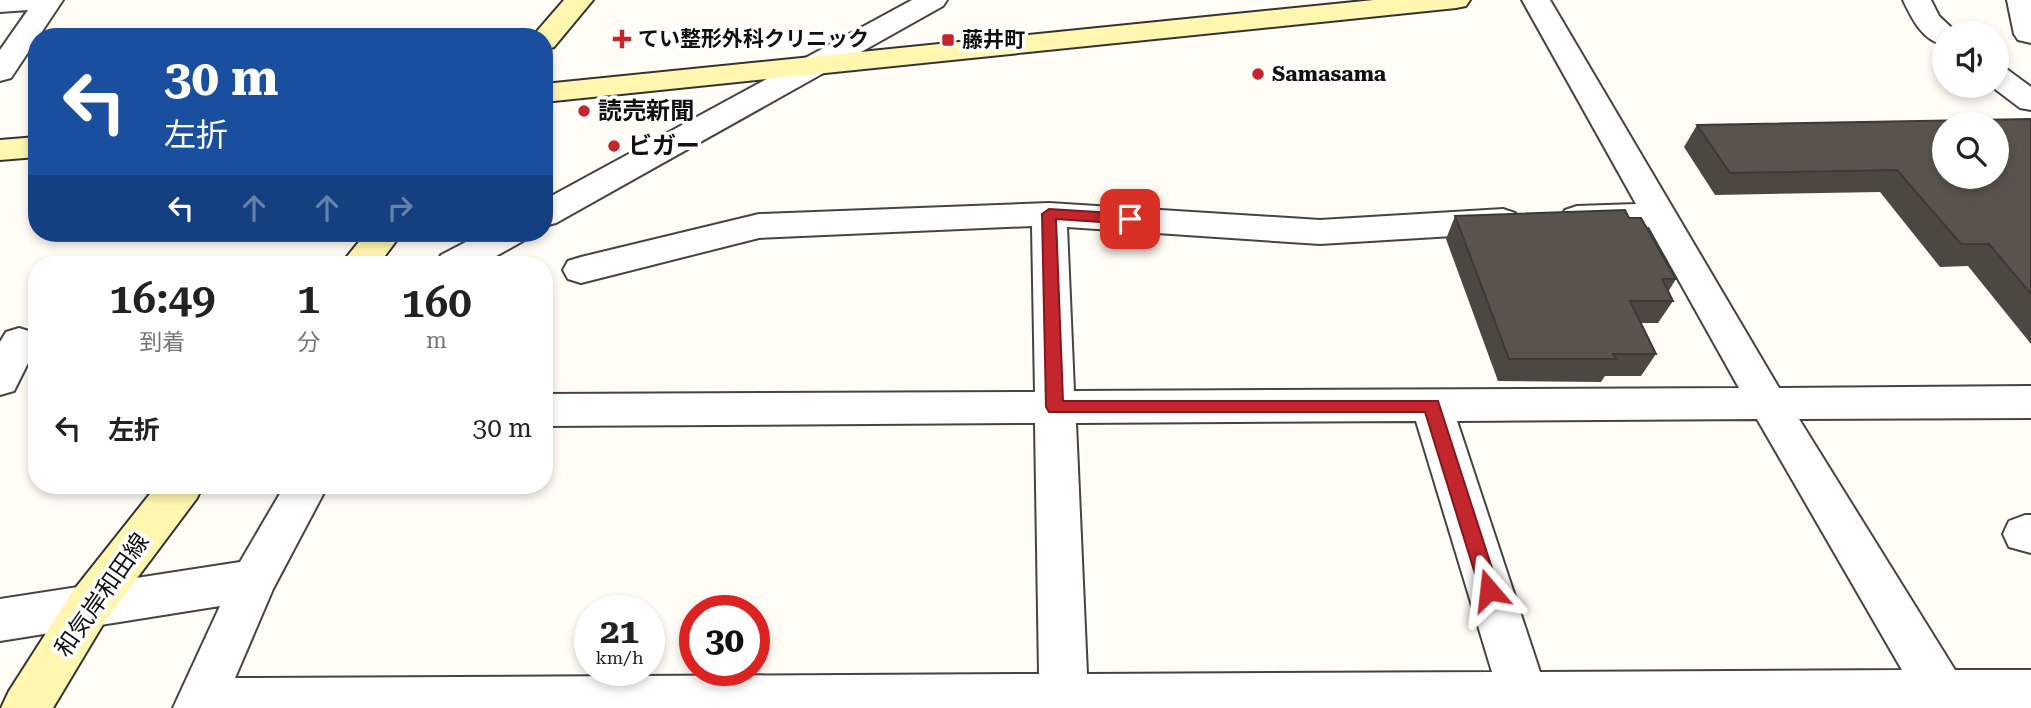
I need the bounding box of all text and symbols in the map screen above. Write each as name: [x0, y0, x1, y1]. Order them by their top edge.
map controls: [1932, 21, 2009, 189]
button: sound: [1932, 21, 2009, 98]
place label: てい整形外科クリニック: [638, 27, 869, 51]
place label: 藤井町: [962, 28, 1025, 52]
marker: てい整形外科クリニック: [612, 29, 632, 49]
marker: 藤井町: [940, 32, 956, 48]
text: 30 m: [164, 50, 279, 107]
icon: left: [49, 56, 140, 147]
place label: Samasama: [1272, 62, 1387, 86]
marker: Samasama: [1250, 66, 1266, 82]
place label: 読売新聞: [598, 97, 694, 125]
marker: 読売新聞: [576, 103, 592, 119]
button: search: [1932, 112, 2009, 189]
text: 左折: [164, 116, 228, 154]
place label: ビガー: [628, 132, 700, 160]
marker: ビガー: [606, 138, 622, 154]
icon: left: [162, 189, 200, 227]
icon: ahead: [235, 189, 273, 227]
icon: ahead: [308, 189, 346, 227]
icon: right: [381, 189, 419, 227]
pin: [1100, 189, 1160, 249]
icon: arrive: [1111, 200, 1149, 238]
text: 16:49: [109, 274, 216, 323]
text: 1: [297, 274, 320, 323]
text: 160: [401, 278, 472, 327]
text: m: [426, 327, 447, 354]
text: 到着: [139, 329, 185, 356]
text: 分: [297, 329, 320, 356]
icon: left: [49, 409, 87, 447]
text: 30 m: [473, 413, 532, 443]
text: 左折: [108, 415, 160, 445]
street label: 和気岸和田線: [49, 528, 155, 662]
position arrow: [1452, 553, 1526, 627]
speed limit sign: 30: [679, 595, 770, 686]
text: 21: [600, 611, 639, 652]
text: km/h: [595, 647, 644, 668]

